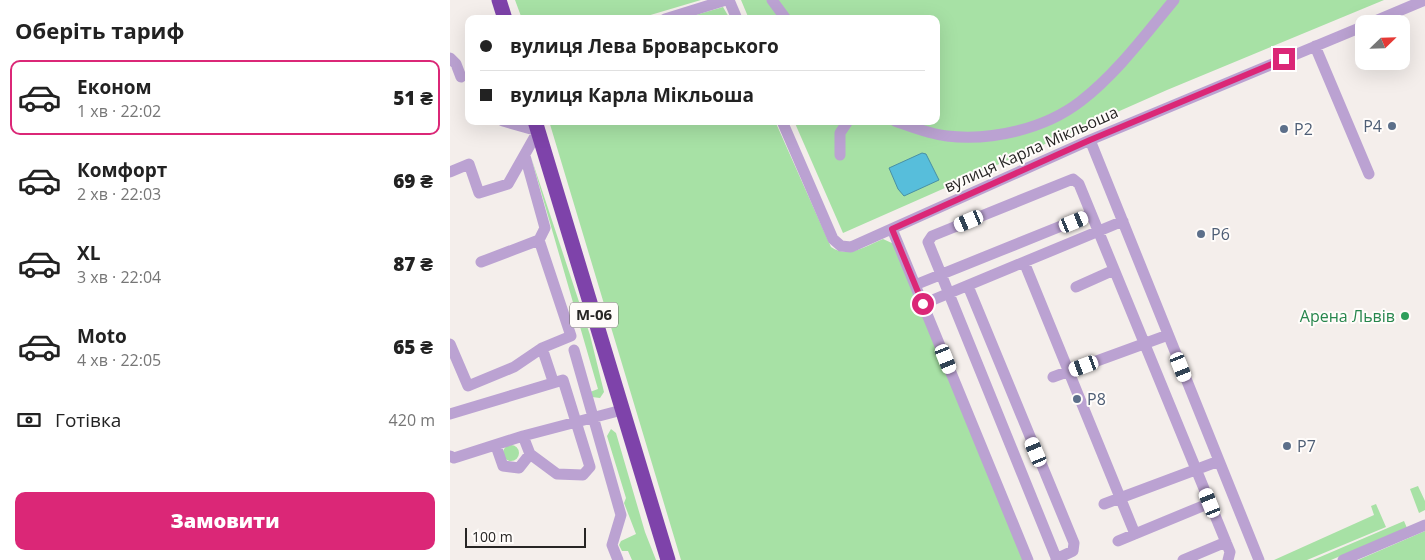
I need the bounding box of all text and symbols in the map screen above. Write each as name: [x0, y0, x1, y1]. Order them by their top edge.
text: Оберіть тариф: [15, 15, 184, 45]
north arrow: [1355, 15, 1410, 70]
map controls: [1355, 15, 1410, 70]
text: вулиця Лева Броварського: [510, 33, 779, 59]
route end: [1273, 48, 1295, 70]
text: Економ: [77, 74, 152, 100]
icon: car: [17, 75, 62, 120]
text: вулиця Карла Мікльоша: [510, 82, 754, 108]
text: 51 ₴: [393, 85, 433, 111]
text: 1 хв · 22:02: [77, 100, 161, 122]
street label: вулиця Карла Мікльоша: [941, 101, 1121, 197]
place label: P4: [1363, 115, 1382, 137]
place label: P2: [1294, 118, 1313, 140]
marker: P4: [1386, 120, 1398, 132]
marker: P2: [1278, 123, 1290, 135]
text: Комфорт: [77, 157, 167, 183]
icon: car: [17, 158, 62, 203]
text: 69 ₴: [393, 168, 433, 194]
text: 2 хв · 22:03: [77, 183, 161, 205]
car: [952, 208, 985, 234]
car: [1057, 209, 1090, 235]
place label: P6: [1211, 223, 1230, 245]
marker: P6: [1195, 228, 1207, 240]
text: XL: [77, 240, 100, 266]
icon: car: [17, 241, 62, 286]
text: 87 ₴: [393, 251, 433, 277]
text: 3 хв · 22:04: [77, 266, 161, 288]
route start: [912, 293, 934, 315]
road number: М-06: [570, 302, 618, 328]
place label: Арена Львів: [1300, 305, 1395, 327]
marker: Арена Львів: [1399, 310, 1411, 322]
text: Moto: [77, 323, 127, 349]
icon: car: [17, 324, 62, 369]
text: 65 ₴: [393, 334, 433, 360]
car: [933, 342, 958, 376]
text: 4 хв · 22:05: [77, 349, 161, 371]
car: [1168, 350, 1193, 384]
car: [1067, 354, 1100, 378]
place label: P8: [1087, 388, 1106, 410]
marker: P8: [1071, 393, 1083, 405]
icon: cash: [15, 406, 43, 434]
text: Готівка: [55, 407, 121, 433]
text: 420 m: [389, 409, 435, 431]
car: [1023, 435, 1048, 469]
place label: P7: [1297, 435, 1316, 457]
marker: P7: [1281, 440, 1293, 452]
car: [1197, 486, 1222, 520]
button: Замовити: [15, 492, 435, 550]
scale bar: [465, 525, 586, 548]
text: 100 m: [472, 527, 513, 546]

